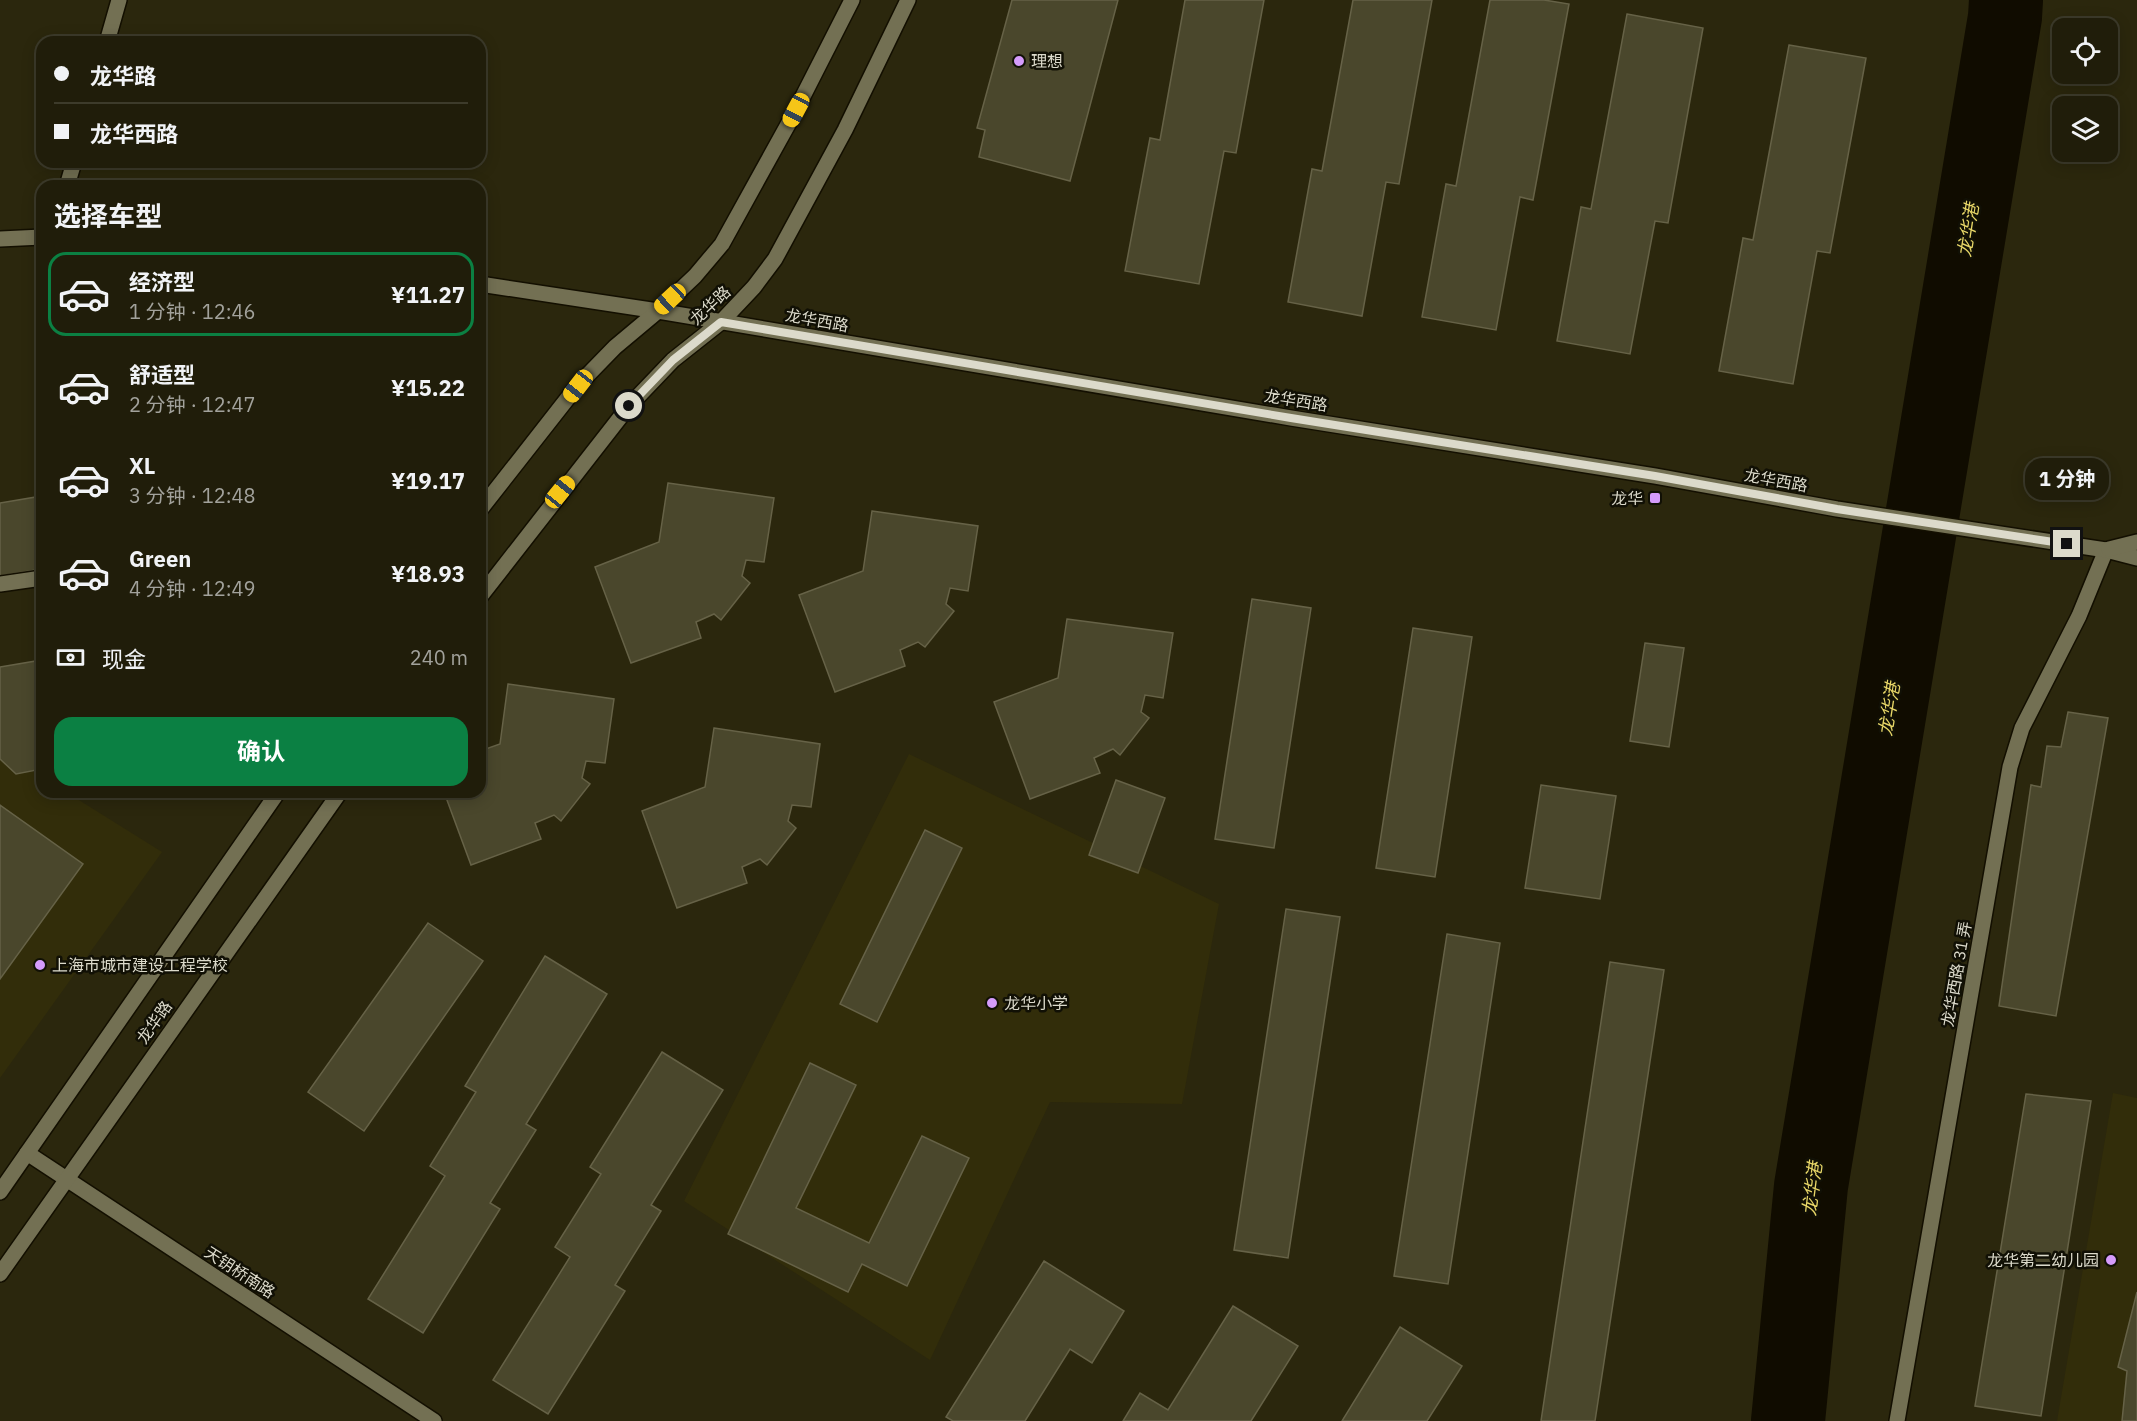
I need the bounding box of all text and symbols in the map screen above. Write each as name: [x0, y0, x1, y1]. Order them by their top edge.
map controls: [2052, 18, 2118, 162]
button: locate: [2052, 18, 2118, 84]
place label: 理想: [1031, 51, 1063, 71]
marker: 理想: [1012, 54, 1026, 68]
text: 龙华路: [90, 61, 156, 90]
car: [780, 90, 812, 130]
button: layers: [2052, 96, 2118, 162]
text: 龙华西路: [90, 119, 178, 148]
text: 选择车型: [54, 198, 162, 233]
water label: 龙华港: [1952, 199, 1984, 258]
icon: car: [57, 267, 111, 321]
text: 经济型: [129, 267, 195, 296]
text: ¥11.27: [391, 280, 465, 309]
car: [651, 280, 689, 318]
street label: 龙华路: [686, 281, 734, 329]
text: 1 分钟 · 12:46: [129, 298, 256, 325]
street label: 龙华西路: [784, 305, 850, 335]
icon: car: [57, 360, 111, 414]
text: 舒适型: [129, 360, 195, 389]
car: [560, 366, 596, 406]
text: ¥15.22: [391, 373, 465, 402]
street label: 龙华西路: [1263, 385, 1329, 415]
text: 2 分钟 · 12:47: [129, 391, 256, 418]
route start: [615, 392, 642, 419]
text: XL: [129, 451, 155, 480]
icon: car: [57, 453, 111, 507]
callout: 1 分钟: [2025, 457, 2109, 499]
street label: 龙华西路: [1743, 465, 1809, 495]
text: 1 分钟: [2039, 465, 2095, 492]
text: ¥19.17: [391, 466, 465, 495]
car: [542, 472, 578, 512]
text: 3 分钟 · 12:48: [129, 482, 256, 509]
place label: 龙华: [1611, 488, 1643, 508]
marker: 龙华: [1648, 491, 1662, 505]
route end: [2053, 530, 2080, 557]
text: Green: [129, 544, 191, 573]
icon: car: [57, 546, 111, 600]
text: ¥18.93: [391, 559, 465, 588]
text: 4 分钟 · 12:49: [129, 575, 256, 602]
icon: cash: [54, 641, 87, 674]
text: 现金: [102, 644, 146, 673]
text: 240 m: [410, 644, 468, 671]
water label: 龙华港: [1873, 678, 1905, 737]
button: 确认: [54, 717, 468, 786]
street label: 龙华西路 31 弄: [1937, 920, 1975, 1028]
place label: 上海市城市建设工程学校: [52, 955, 228, 975]
marker: 上海市城市建设工程学校: [33, 958, 47, 972]
place label: 龙华小学: [1004, 993, 1068, 1013]
marker: 龙华小学: [985, 996, 999, 1010]
street label: 龙华路: [132, 997, 176, 1047]
water label: 龙华港: [1797, 1158, 1827, 1217]
street label: 天钥桥南路: [201, 1242, 279, 1302]
place label: 龙华第二幼儿园: [1987, 1250, 2099, 1270]
marker: 龙华第二幼儿园: [2104, 1253, 2118, 1267]

